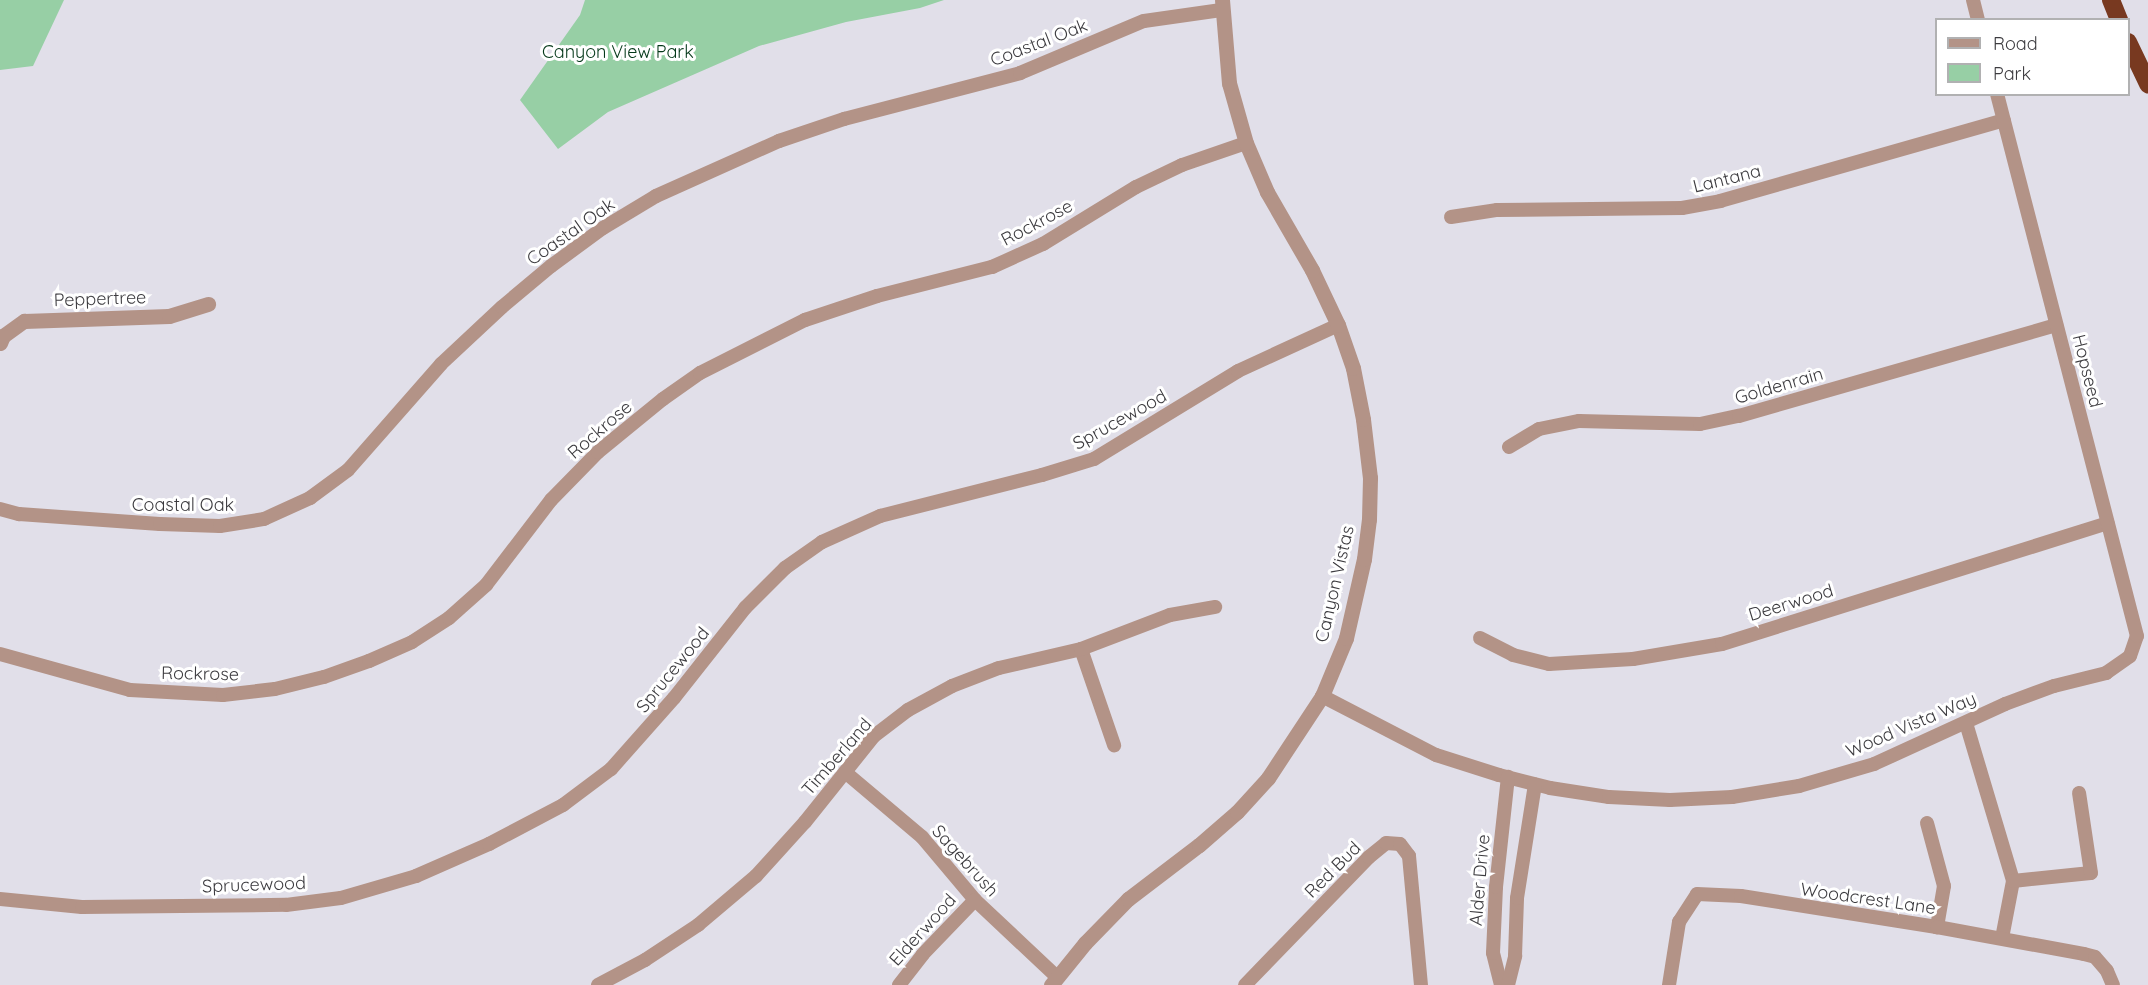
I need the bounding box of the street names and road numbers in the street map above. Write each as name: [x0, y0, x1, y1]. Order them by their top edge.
street label: Coastal Oak: [987, 15, 1091, 71]
street label: Lantana: [1691, 160, 1763, 198]
street label: Coastal Oak: [523, 194, 619, 270]
street label: Rockrose: [998, 195, 1076, 251]
street label: Peppertree: [53, 287, 147, 311]
street label: Hopseed: [2068, 332, 2106, 410]
street label: Goldenrain: [1732, 363, 1826, 409]
street label: Sprucewood: [1069, 385, 1171, 455]
street label: Rockrose: [564, 396, 636, 464]
street label: Coastal Oak: [132, 494, 234, 516]
street label: Canyon Vistas: [1311, 524, 1359, 644]
street label: Deerwood: [1746, 580, 1836, 626]
street label: Sprucewood: [632, 623, 714, 717]
street label: Rockrose: [161, 663, 239, 685]
street label: Wood Vista Way: [1843, 688, 1979, 762]
street label: Timberland: [798, 714, 876, 800]
street label: Sagebrush: [927, 821, 1003, 901]
street label: Alder Drive: [1465, 833, 1495, 927]
street label: Red Bud: [1300, 837, 1366, 903]
street label: Sprucewood: [202, 872, 306, 898]
street label: Woodcrest Lane: [1799, 879, 1937, 919]
street label: Elderwood: [885, 890, 961, 970]

